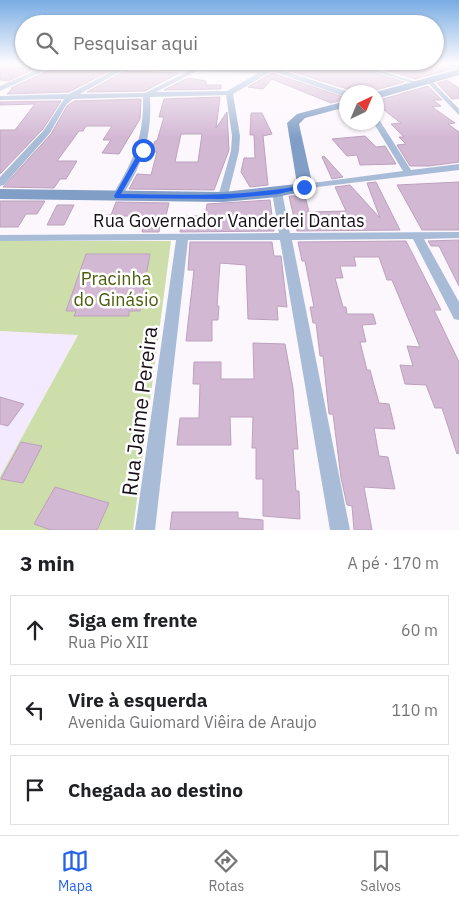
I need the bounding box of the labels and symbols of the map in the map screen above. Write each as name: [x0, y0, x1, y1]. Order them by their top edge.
north arrow: [339, 85, 384, 130]
route start: [132, 139, 155, 162]
route end: [293, 176, 316, 199]
street label: Rua Governador Vanderlei Dantas: [93, 209, 365, 232]
park label: Pracinha do Ginásio: [74, 267, 158, 311]
street label: Rua Jaime Pereira: [115, 325, 163, 497]

